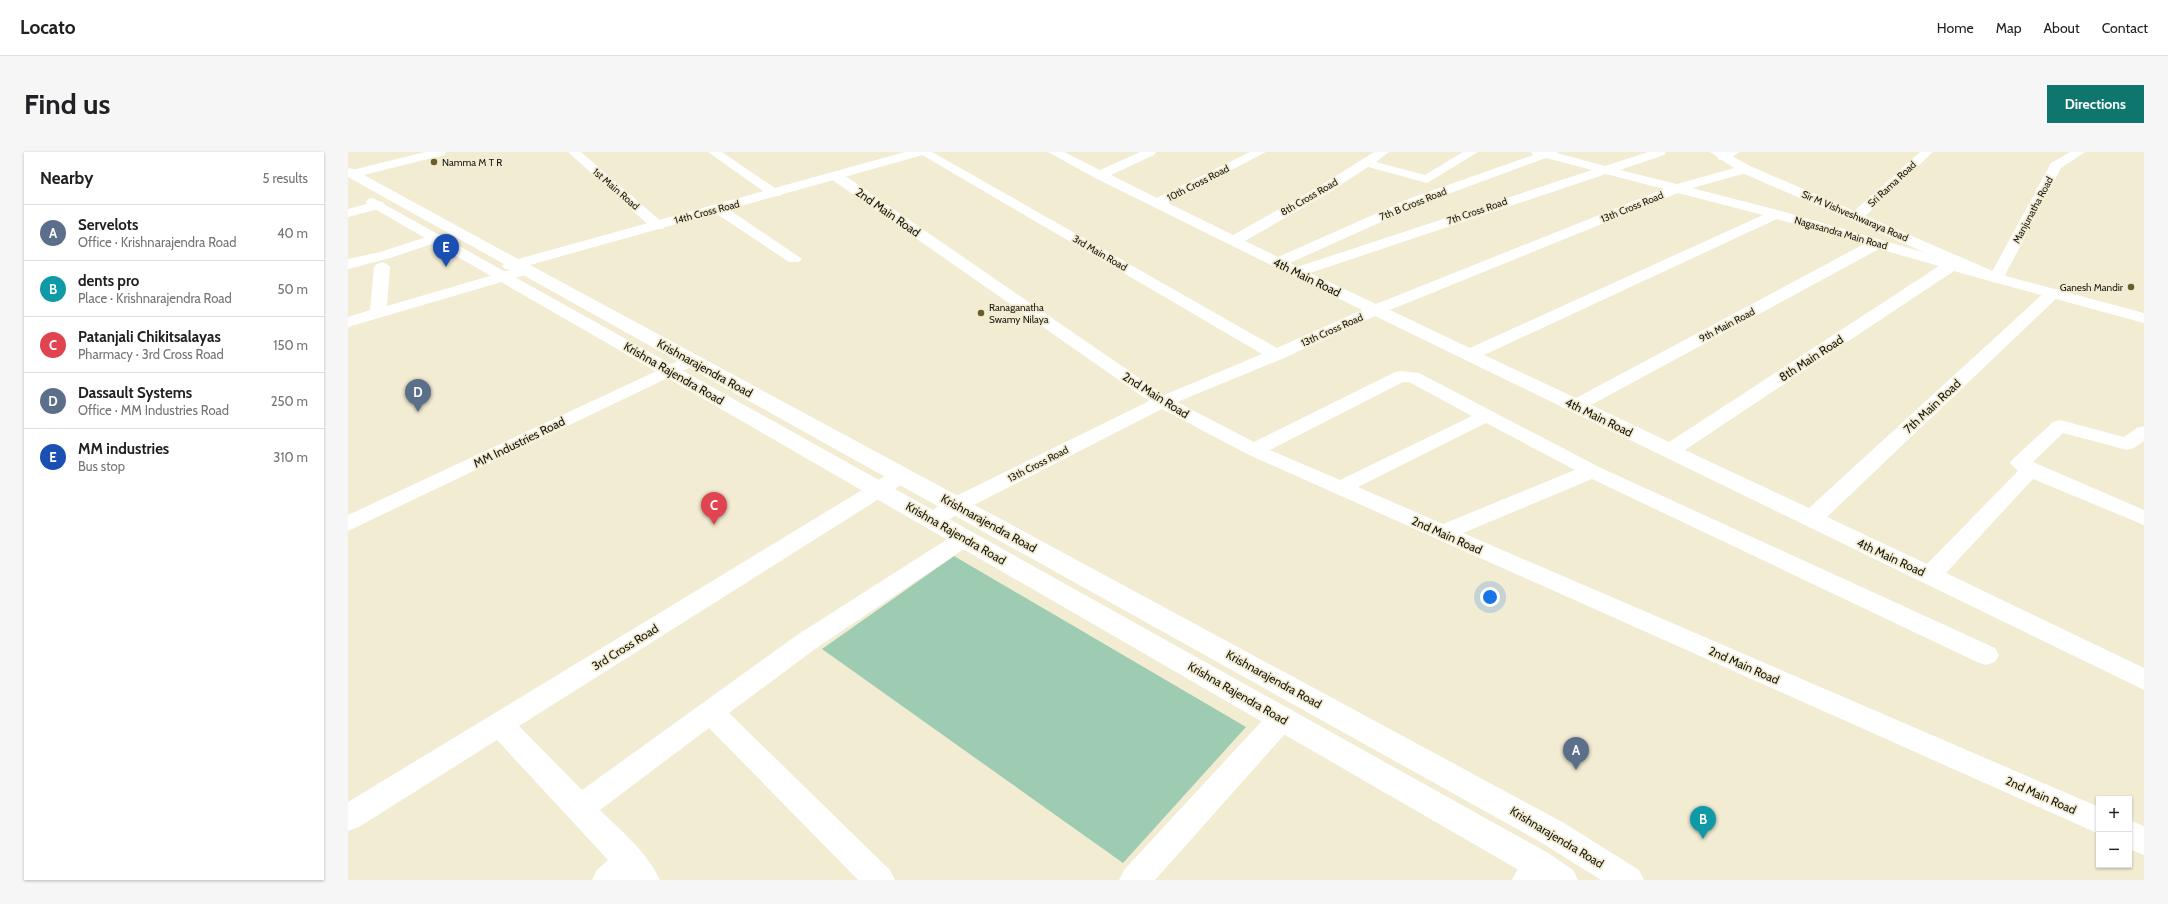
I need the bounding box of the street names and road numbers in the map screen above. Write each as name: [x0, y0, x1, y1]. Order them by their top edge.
street label: Sri Rama Road: [1865, 158, 1919, 210]
street label: 10th Cross Road: [1165, 162, 1231, 204]
street label: 1st Main Road: [590, 165, 642, 213]
street label: Manjunatha Road: [2010, 174, 2056, 246]
street label: 8th Cross Road: [1278, 175, 1340, 219]
street label: 2nd Main Road: [853, 184, 923, 240]
street label: 7th B Cross Road: [1378, 185, 1448, 223]
street label: Sir M Vishveshwaraya Road: [1800, 188, 1910, 244]
street label: 13th Cross Road: [1599, 189, 1665, 225]
street label: 7th Cross Road: [1445, 195, 1509, 227]
street label: 14th Cross Road: [673, 197, 741, 227]
street label: Nagasandra Main Road: [1793, 213, 1889, 253]
street label: 3rd Main Road: [1070, 232, 1130, 274]
street label: 4th Main Road: [1271, 254, 1343, 300]
street label: 9th Main Road: [1697, 305, 1757, 345]
street label: 13th Cross Road: [1299, 311, 1365, 349]
street label: 8th Main Road: [1776, 332, 1846, 384]
street label: Krishnarajendra Road: [655, 336, 755, 400]
street label: Krishna Rajendra Road: [621, 338, 727, 408]
street label: 2nd Main Road: [1120, 369, 1192, 421]
street label: 7th Main Road: [1900, 376, 1964, 436]
street label: 4th Main Road: [1563, 394, 1635, 440]
street label: MM Industries Road: [471, 413, 567, 471]
street label: 13th Cross Road: [1005, 443, 1071, 485]
street label: Krishnarajendra Road: [939, 491, 1039, 555]
street label: Krishna Rajendra Road: [903, 498, 1009, 568]
street label: 2nd Main Road: [1409, 513, 1485, 557]
street label: 4th Main Road: [1854, 535, 1928, 579]
street label: 3rd Cross Road: [589, 621, 661, 673]
street label: 2nd Main Road: [1706, 643, 1782, 687]
street label: Krishnarajendra Road: [1224, 647, 1324, 711]
street label: Krishna Rajendra Road: [1185, 658, 1291, 728]
street label: 2nd Main Road: [2003, 773, 2079, 817]
street label: Krishnarajendra Road: [1507, 803, 1607, 871]

